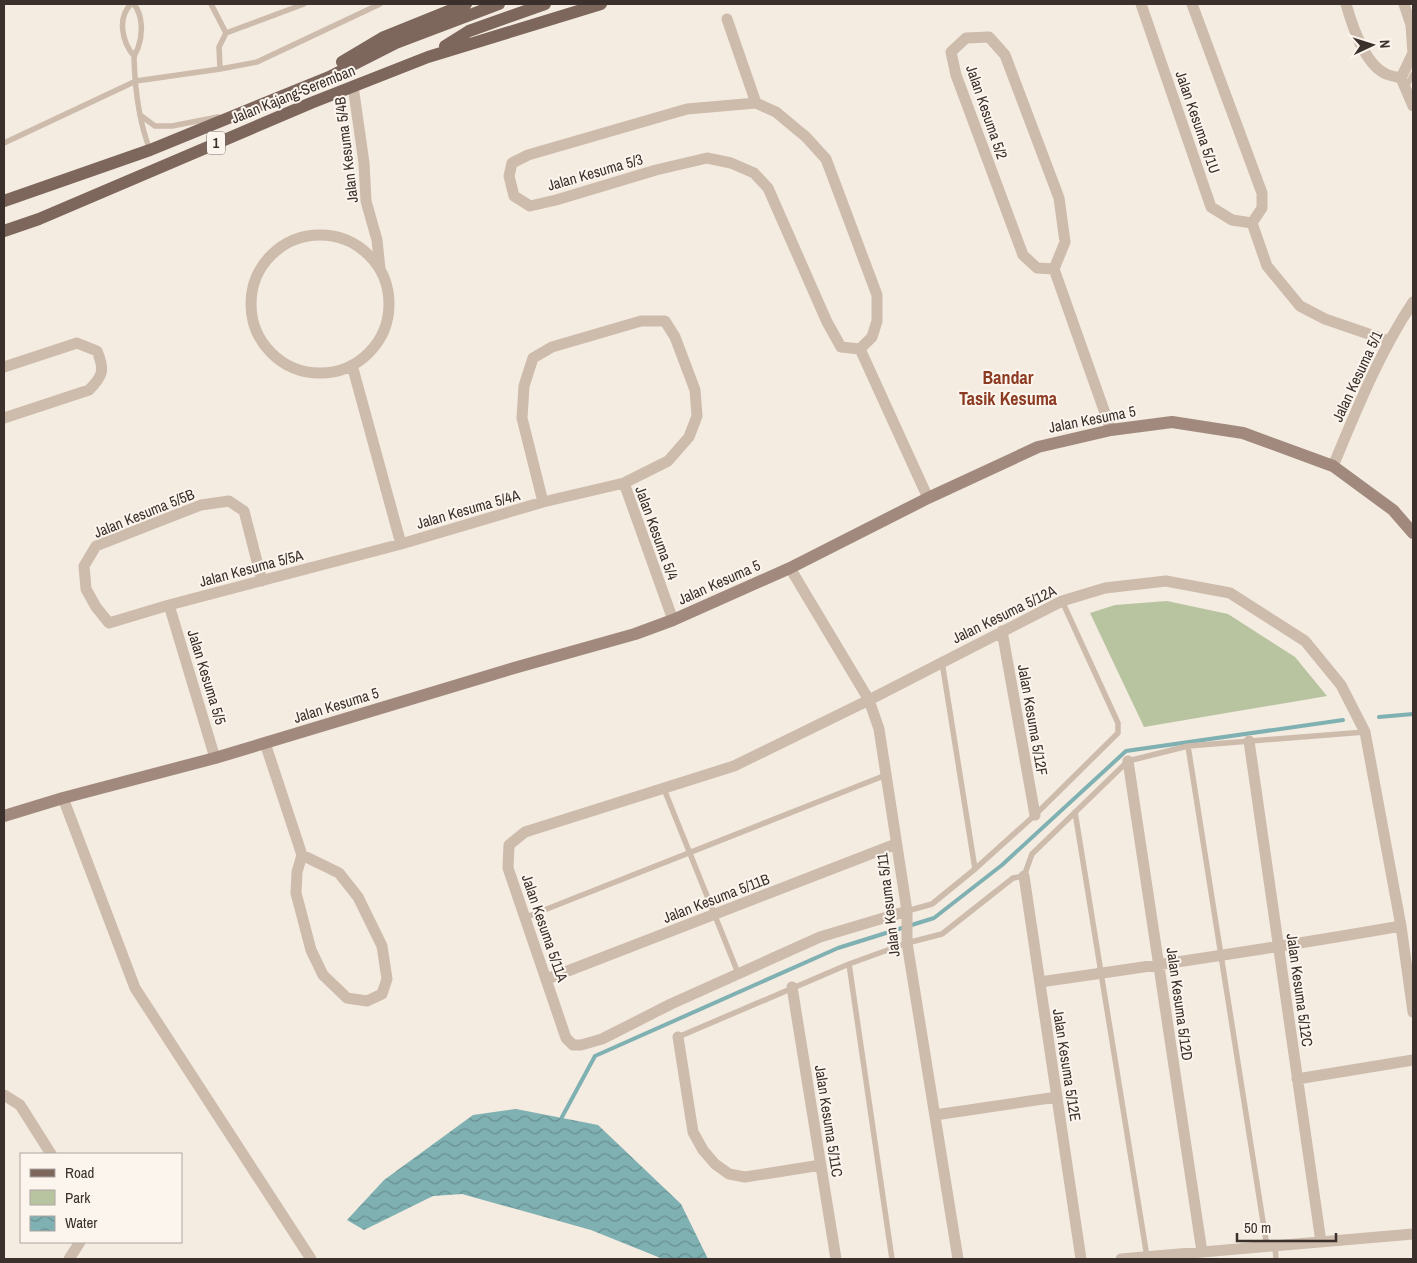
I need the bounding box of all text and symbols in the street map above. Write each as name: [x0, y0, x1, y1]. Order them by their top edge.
north arrow: [1347, 20, 1397, 70]
text: N: [1376, 39, 1394, 49]
street label: Jalan Kajang-Seremban: [228, 60, 358, 128]
street label: Jalan Kesuma 5/2: [961, 62, 1013, 162]
street label: Jalan Kesuma 5/1U: [1171, 68, 1225, 176]
street label: Jalan Kesuma 5/4B: [329, 96, 363, 204]
road number: 1: [207, 132, 225, 154]
street label: Jalan Kesuma 5/3: [545, 148, 645, 196]
street label: Jalan Kesuma 5/1: [1327, 327, 1387, 425]
district label: Bandar Tasik Kesuma: [959, 365, 1058, 411]
street label: Jalan Kesuma 5: [1047, 400, 1137, 438]
street label: Jalan Kesuma 5/5B: [91, 483, 197, 543]
street label: Jalan Kesuma 5/4: [630, 483, 684, 583]
street label: Jalan Kesuma 5/4A: [414, 484, 523, 534]
street label: Jalan Kesuma 5/5A: [197, 544, 306, 592]
street label: Jalan Kesuma 5: [674, 554, 764, 610]
street label: Jalan Kesuma 5/12A: [948, 579, 1060, 648]
street label: Jalan Kesuma 5/5: [183, 627, 231, 727]
street label: Jalan Kesuma 5/12F: [1013, 663, 1053, 777]
street label: Jalan Kesuma 5: [291, 682, 381, 728]
street label: Jalan Kesuma 5/11: [871, 852, 905, 958]
street label: Jalan Kesuma 5/11B: [660, 868, 772, 928]
street label: Jalan Kesuma 5/11A: [517, 871, 574, 985]
street label: Jalan Kesuma 5/12C: [1282, 932, 1318, 1048]
street label: Jalan Kesuma 5/12D: [1162, 946, 1198, 1062]
street label: Jalan Kesuma 5/12E: [1048, 1007, 1086, 1123]
street label: Jalan Kesuma 5/11C: [810, 1063, 848, 1179]
legend: [20, 1153, 182, 1243]
text: Road: [65, 1162, 94, 1183]
text: Park: [65, 1187, 91, 1208]
scale bar: [1237, 1210, 1336, 1242]
text: Water: [65, 1212, 97, 1233]
text: 50 m: [1244, 1217, 1271, 1238]

